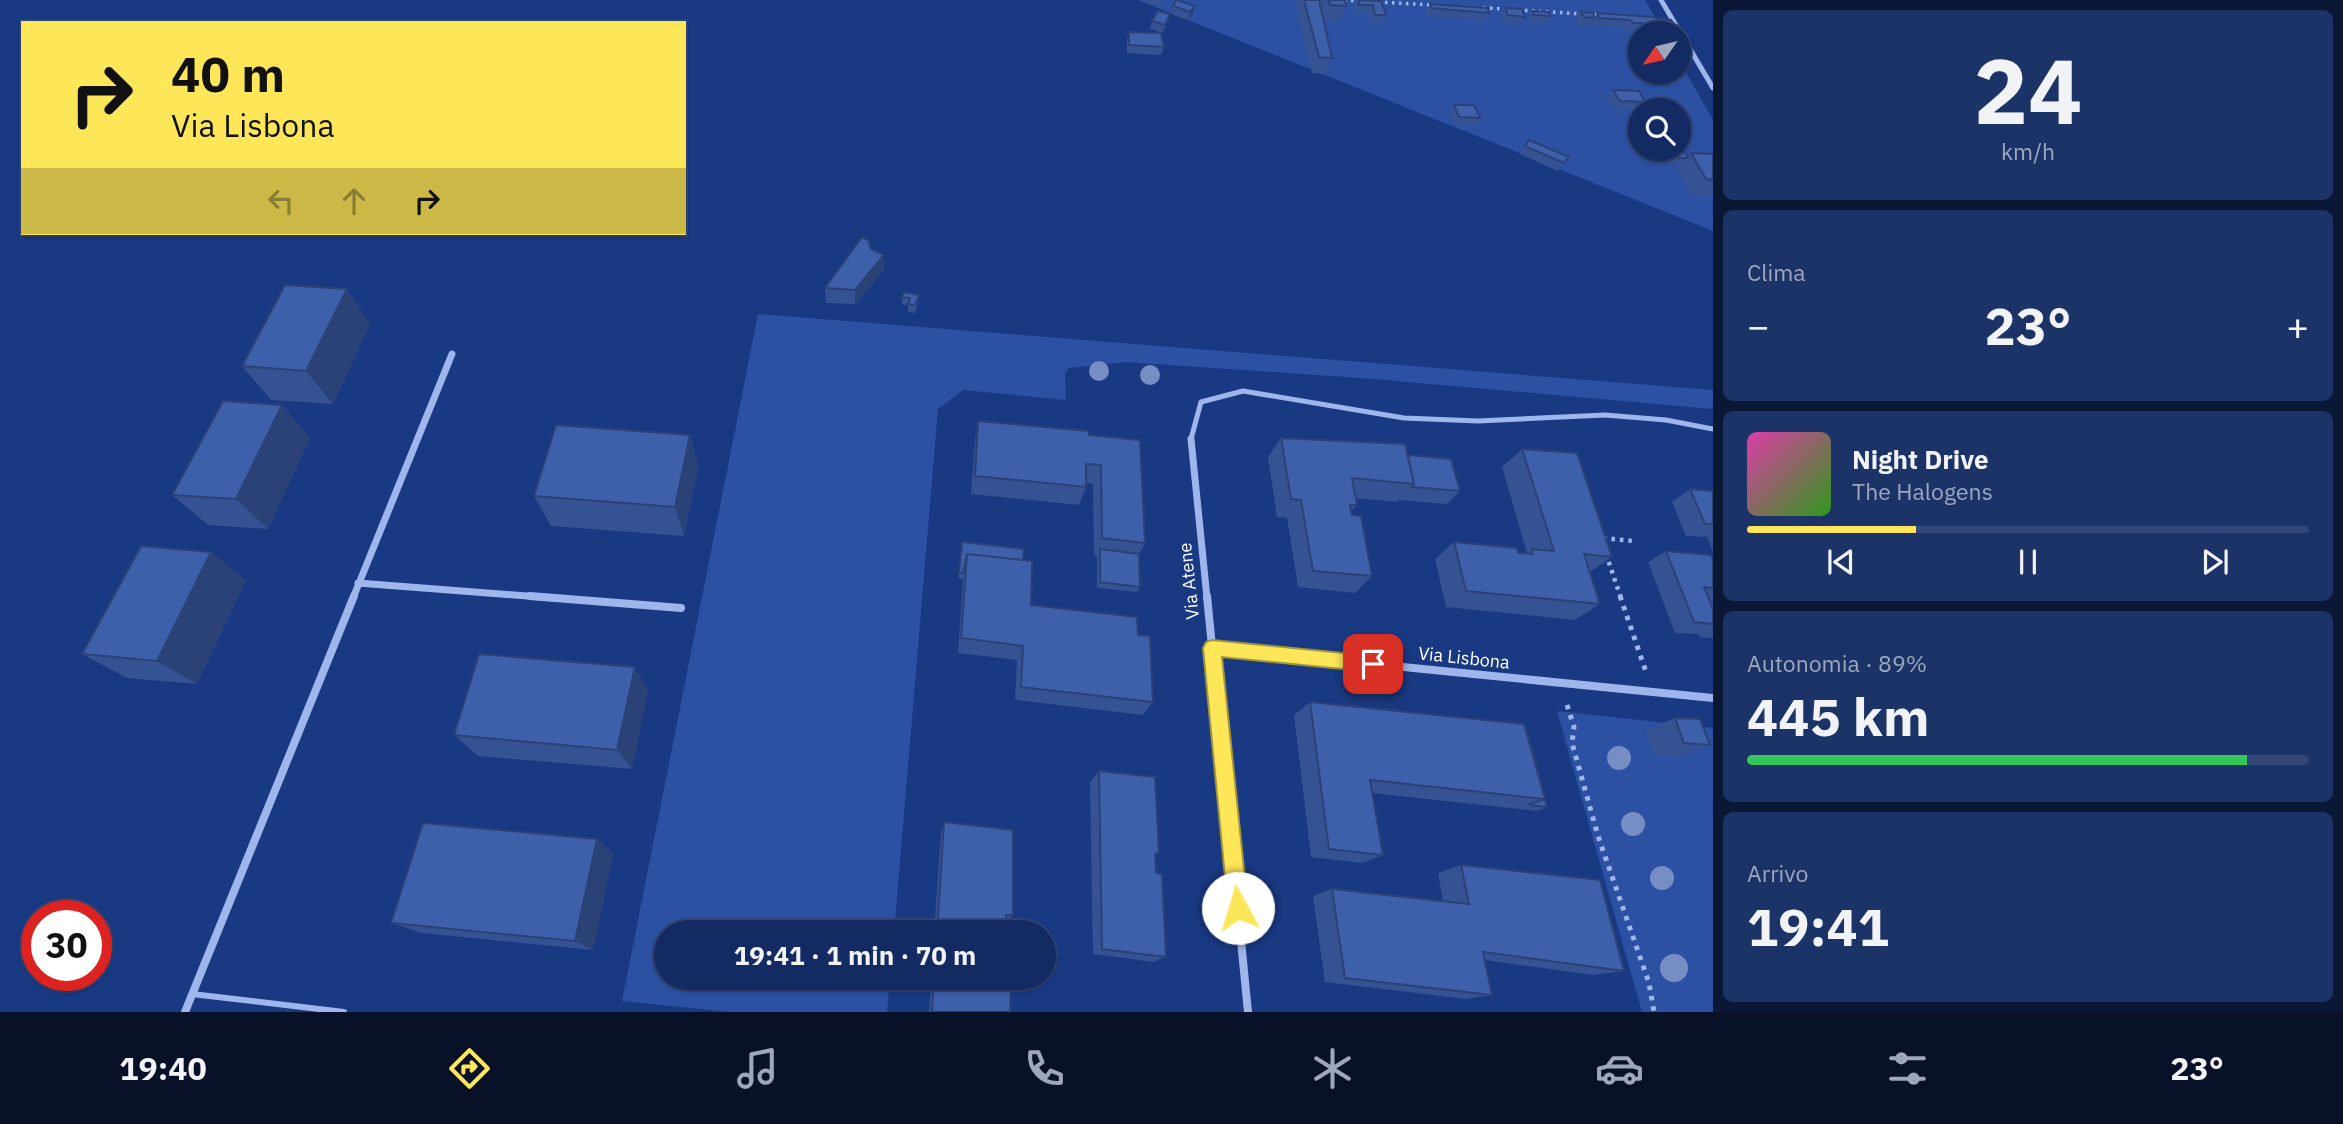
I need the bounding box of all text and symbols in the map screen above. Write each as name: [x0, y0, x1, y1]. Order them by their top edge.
north arrow: [1628, 21, 1690, 84]
map controls: [1628, 21, 1691, 161]
text: 24: [1973, 31, 2083, 149]
text: 40 m: [171, 42, 285, 105]
icon: right: [56, 49, 147, 140]
button: search: [1628, 98, 1691, 161]
text: Via Lisbona: [171, 104, 335, 146]
text: km/h: [2001, 136, 2055, 166]
icon: left: [262, 182, 300, 220]
icon: ahead: [335, 182, 373, 220]
icon: right: [408, 182, 446, 220]
text: Clima: [1747, 257, 1806, 287]
text: 23°: [1985, 292, 2071, 359]
text: −: [1747, 301, 1770, 350]
text: +: [2286, 301, 2309, 350]
text: Night Drive: [1852, 442, 1989, 476]
text: The Halogens: [1852, 476, 1993, 506]
street label: Via Atene: [1173, 541, 1204, 621]
icon: previous: [1822, 543, 1860, 581]
icon: pause: [2009, 543, 2047, 581]
icon: next: [2196, 543, 2234, 581]
pin: [1343, 634, 1403, 694]
street label: Via Lisbona: [1417, 641, 1511, 674]
icon: arrive: [1354, 645, 1392, 683]
text: Autonomia · 89%: [1747, 648, 1927, 678]
text: 445 km: [1747, 683, 1929, 750]
text: Arrivo: [1747, 858, 1808, 888]
position arrow: [1201, 871, 1275, 945]
text: 19:41: [1747, 893, 1889, 960]
speed limit sign: 30: [21, 900, 112, 991]
text: 19:41 · 1 min · 70 m: [734, 938, 976, 972]
icon: directions: [445, 1044, 494, 1093]
icon: music: [733, 1044, 782, 1093]
icon: phone: [1020, 1044, 1069, 1093]
icon: climate: [1308, 1044, 1357, 1093]
icon: car: [1595, 1044, 1644, 1093]
icon: filters: [1883, 1044, 1932, 1093]
text: 19:40: [119, 1047, 207, 1089]
text: 23°: [2170, 1047, 2224, 1089]

